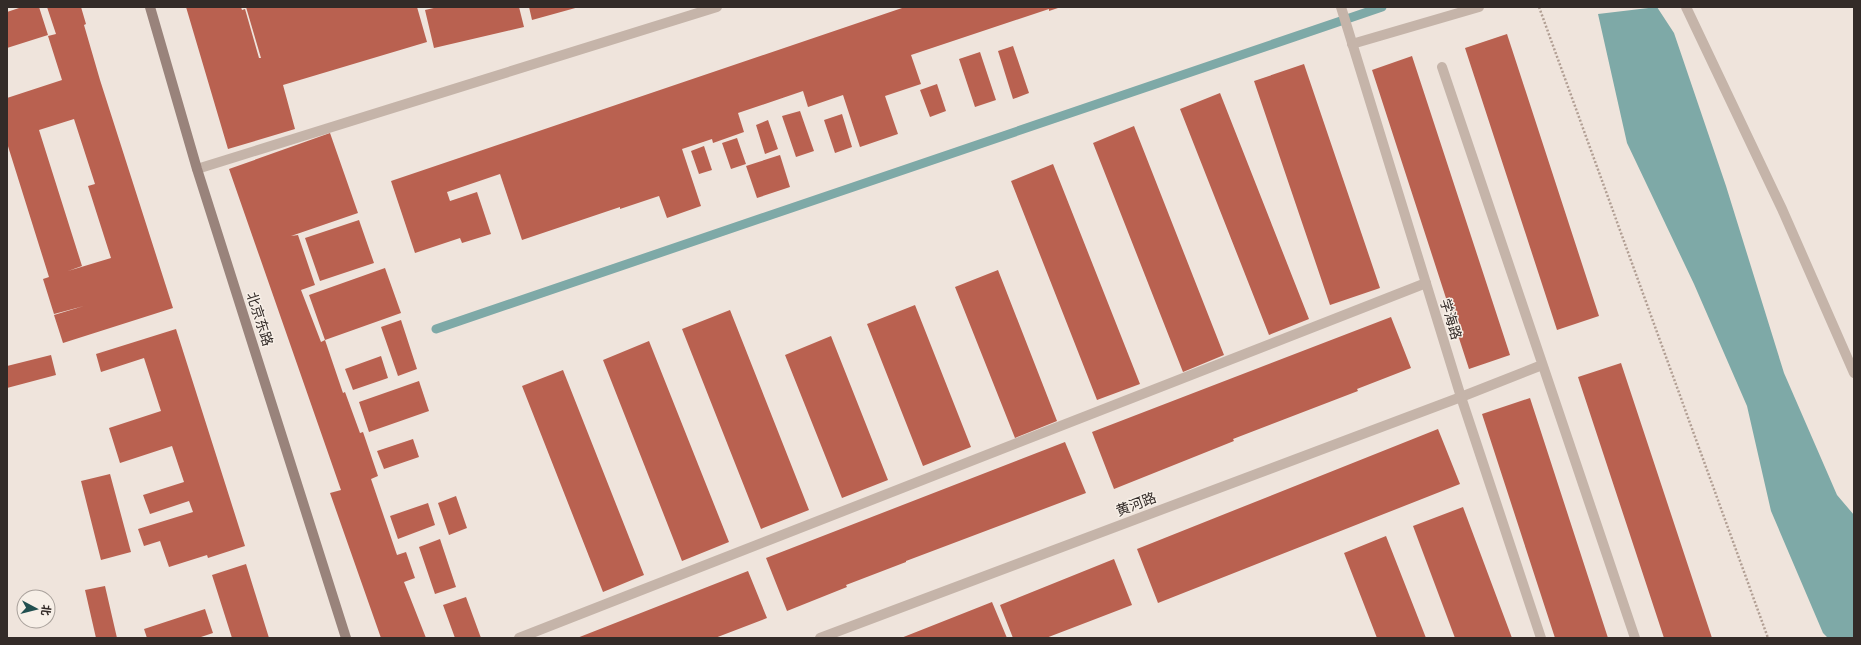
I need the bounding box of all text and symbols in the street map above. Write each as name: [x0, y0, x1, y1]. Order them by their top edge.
street label: 北京东路: [242, 289, 278, 349]
street label: 学海路: [1435, 296, 1467, 342]
street label: 黄河路: [1113, 487, 1159, 521]
north arrow: [16, 589, 56, 629]
text: 北: [37, 604, 55, 617]

